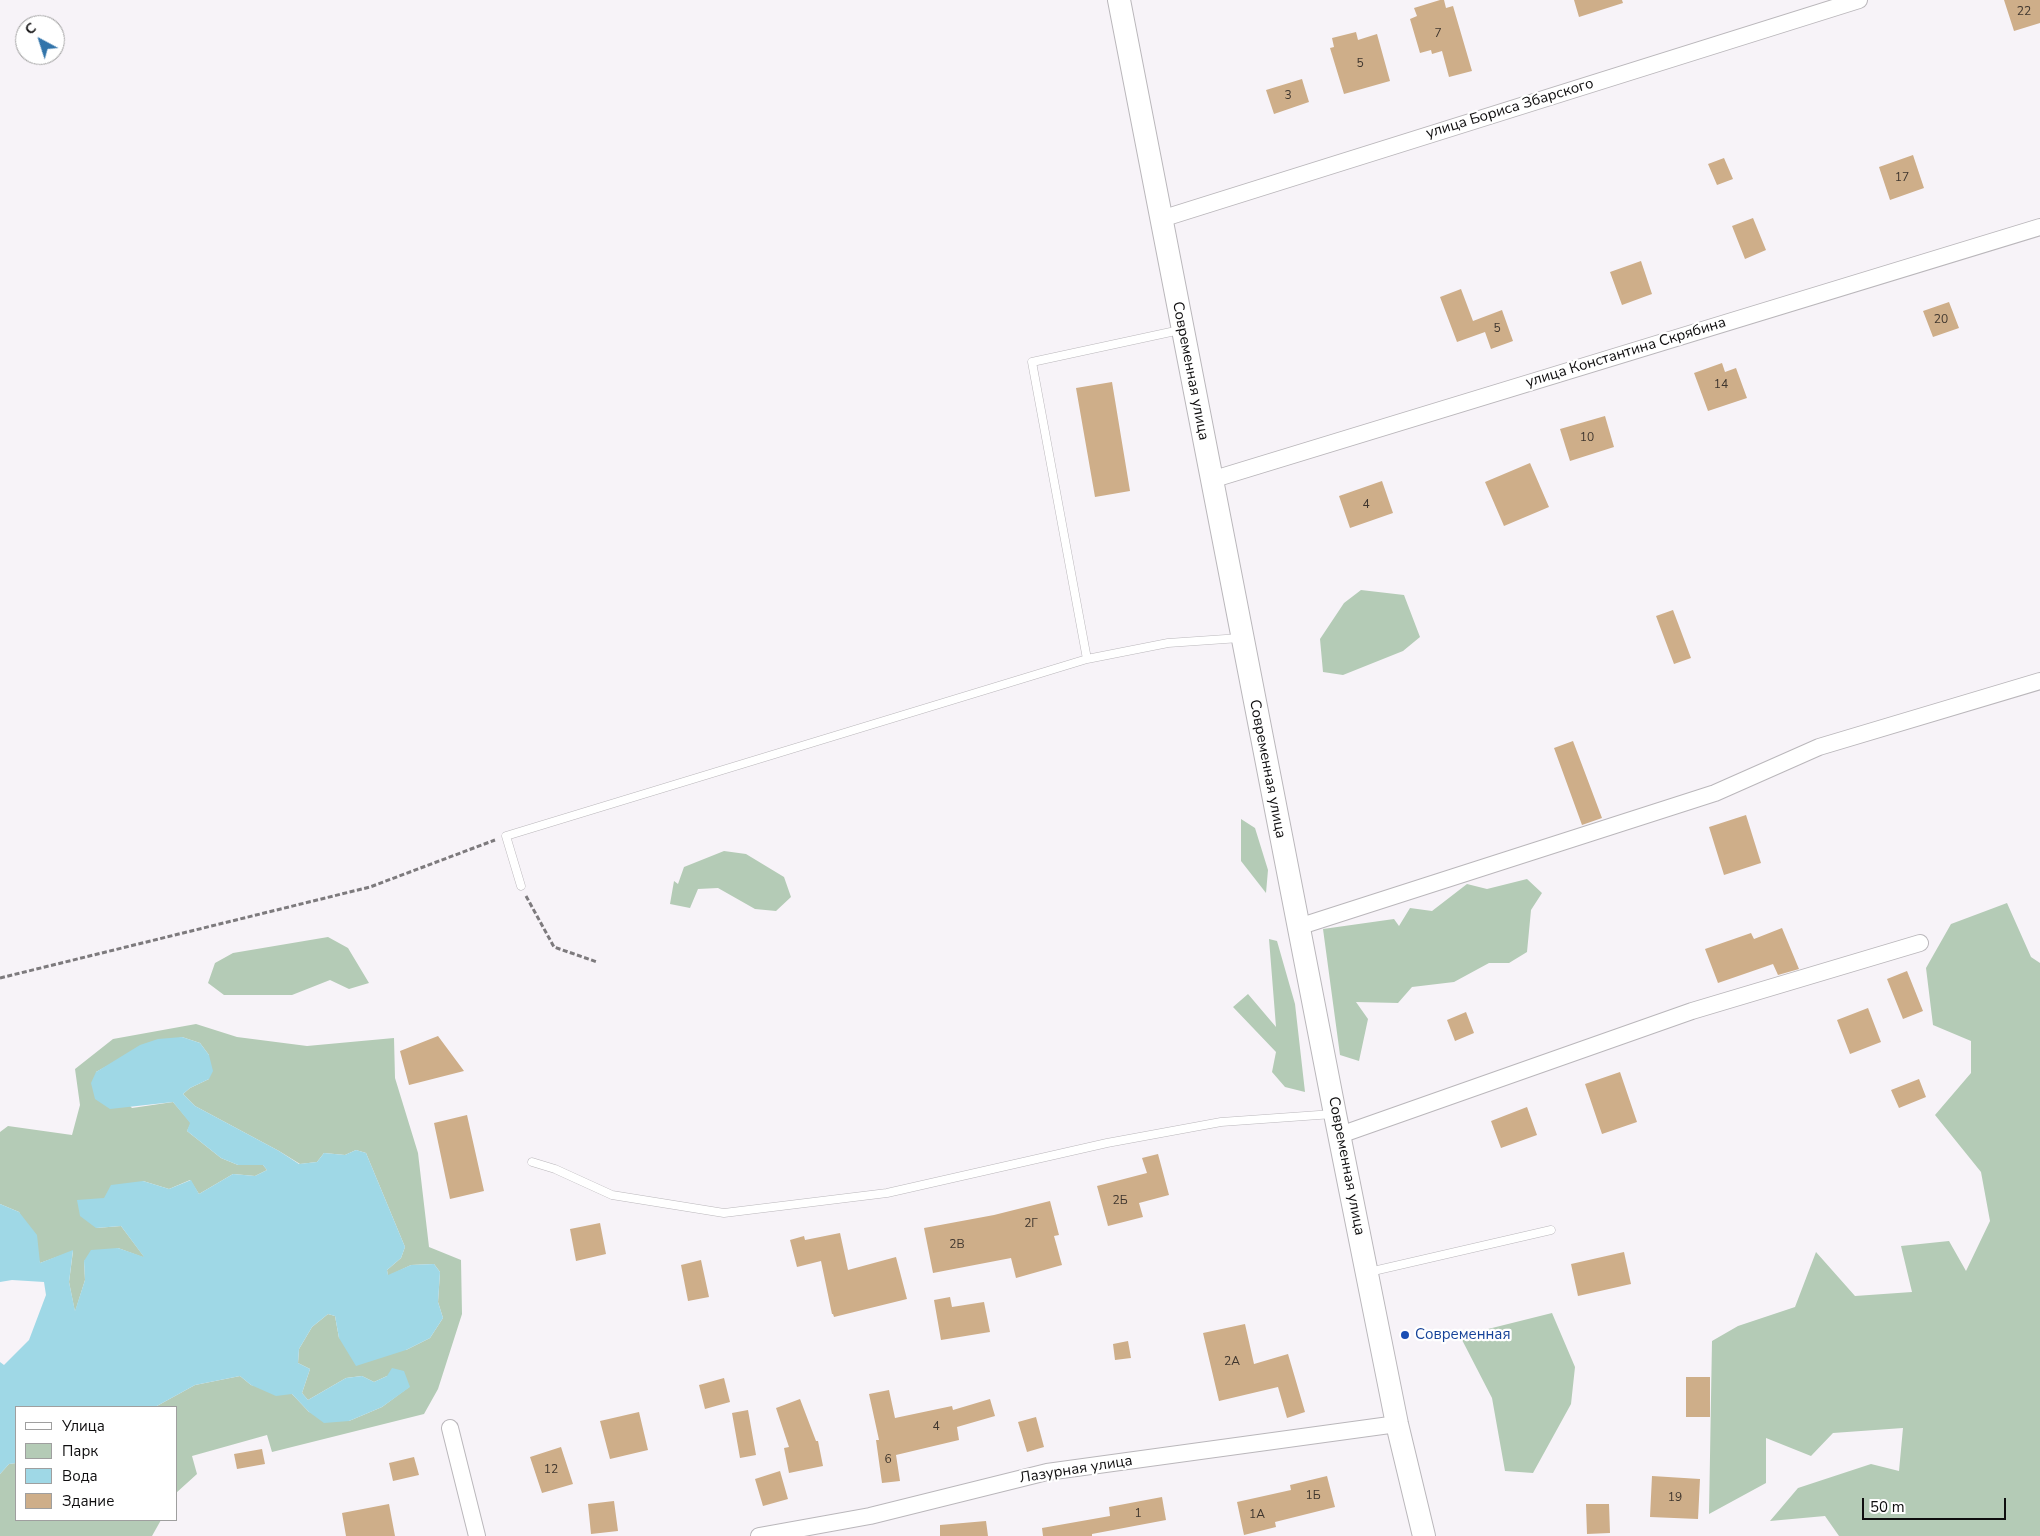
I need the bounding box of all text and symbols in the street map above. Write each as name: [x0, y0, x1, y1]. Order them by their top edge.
house number: 22: [2017, 5, 2031, 19]
north arrow: [15, 15, 65, 65]
text: С: [21, 19, 40, 39]
house number: 7: [1434, 27, 1442, 41]
house number: 5: [1356, 57, 1364, 71]
street label: улица Бориса Збарского: [1424, 75, 1596, 143]
house number: 3: [1284, 89, 1292, 103]
house number: 17: [1895, 171, 1909, 185]
street label: Современная улица: [1168, 300, 1212, 442]
house number: 20: [1934, 313, 1948, 327]
street label: улица Константина Скрябина: [1524, 314, 1728, 392]
house number: 5: [1493, 322, 1501, 336]
house number: 14: [1714, 378, 1728, 392]
house number: 10: [1580, 431, 1594, 445]
house number: 4: [1362, 498, 1370, 512]
street label: Современная улица: [1245, 698, 1289, 840]
street label: Современная улица: [1324, 1095, 1368, 1237]
house number: 2Б: [1112, 1194, 1128, 1208]
house number: 2Г: [1024, 1217, 1038, 1231]
house number: 2В: [949, 1238, 965, 1252]
place label: Современная: [1415, 1326, 1510, 1344]
marker: Современная: [1399, 1329, 1411, 1341]
house number: 2А: [1224, 1355, 1240, 1369]
legend: [15, 1406, 178, 1521]
text: Улица: [62, 1416, 105, 1436]
house number: 4: [932, 1420, 940, 1434]
text: Парк: [62, 1441, 98, 1461]
street label: Лазурная улица: [1018, 1452, 1134, 1488]
house number: 6: [884, 1453, 892, 1467]
house number: 12: [544, 1463, 558, 1477]
text: Вода: [62, 1466, 98, 1486]
scale bar: [1865, 1488, 2009, 1520]
house number: 1Б: [1305, 1489, 1321, 1503]
text: Здание: [62, 1491, 114, 1511]
house number: 19: [1668, 1491, 1682, 1505]
text: 50 m: [1870, 1497, 1905, 1517]
house number: 1: [1134, 1507, 1142, 1521]
house number: 1А: [1249, 1508, 1265, 1522]

